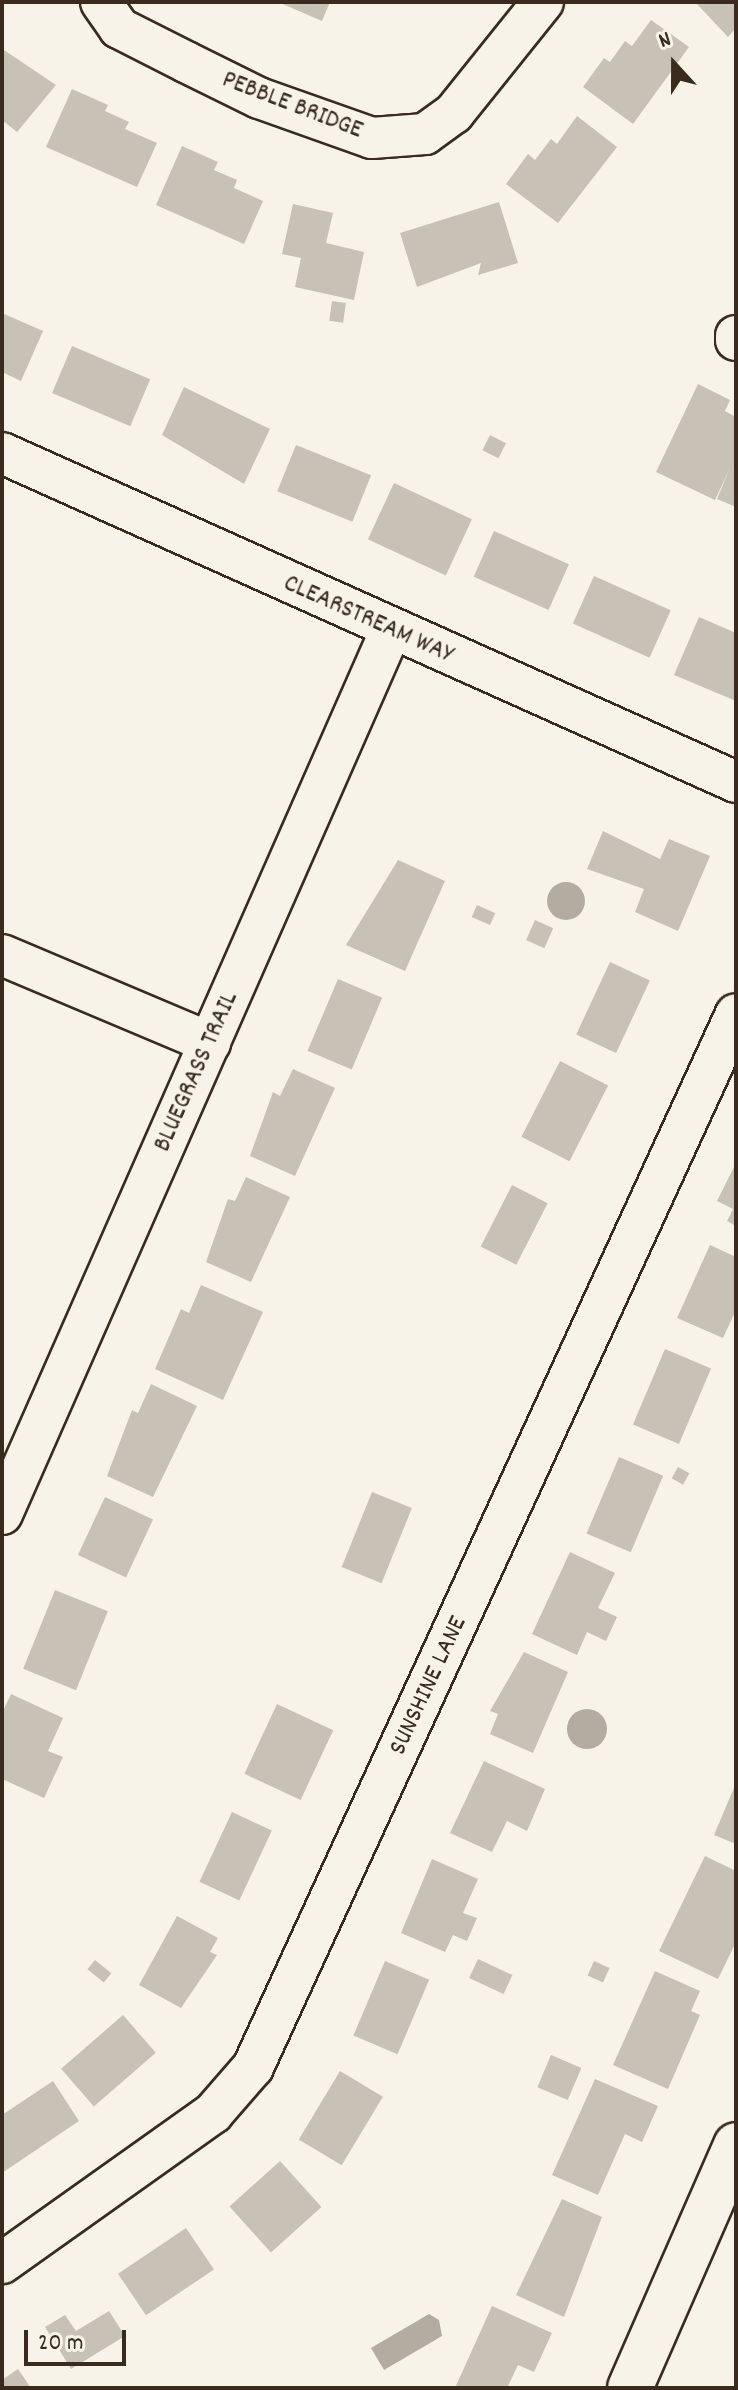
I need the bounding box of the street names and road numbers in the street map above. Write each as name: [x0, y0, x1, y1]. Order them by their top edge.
street label: PEBBLE BRIDGE: [217, 65, 367, 147]
street label: CLEARSTREAM WAY: [278, 569, 458, 671]
street label: BLUEGRASS TRAIL: [148, 987, 246, 1157]
street label: SUNSHINE LANE: [383, 1612, 475, 1760]

